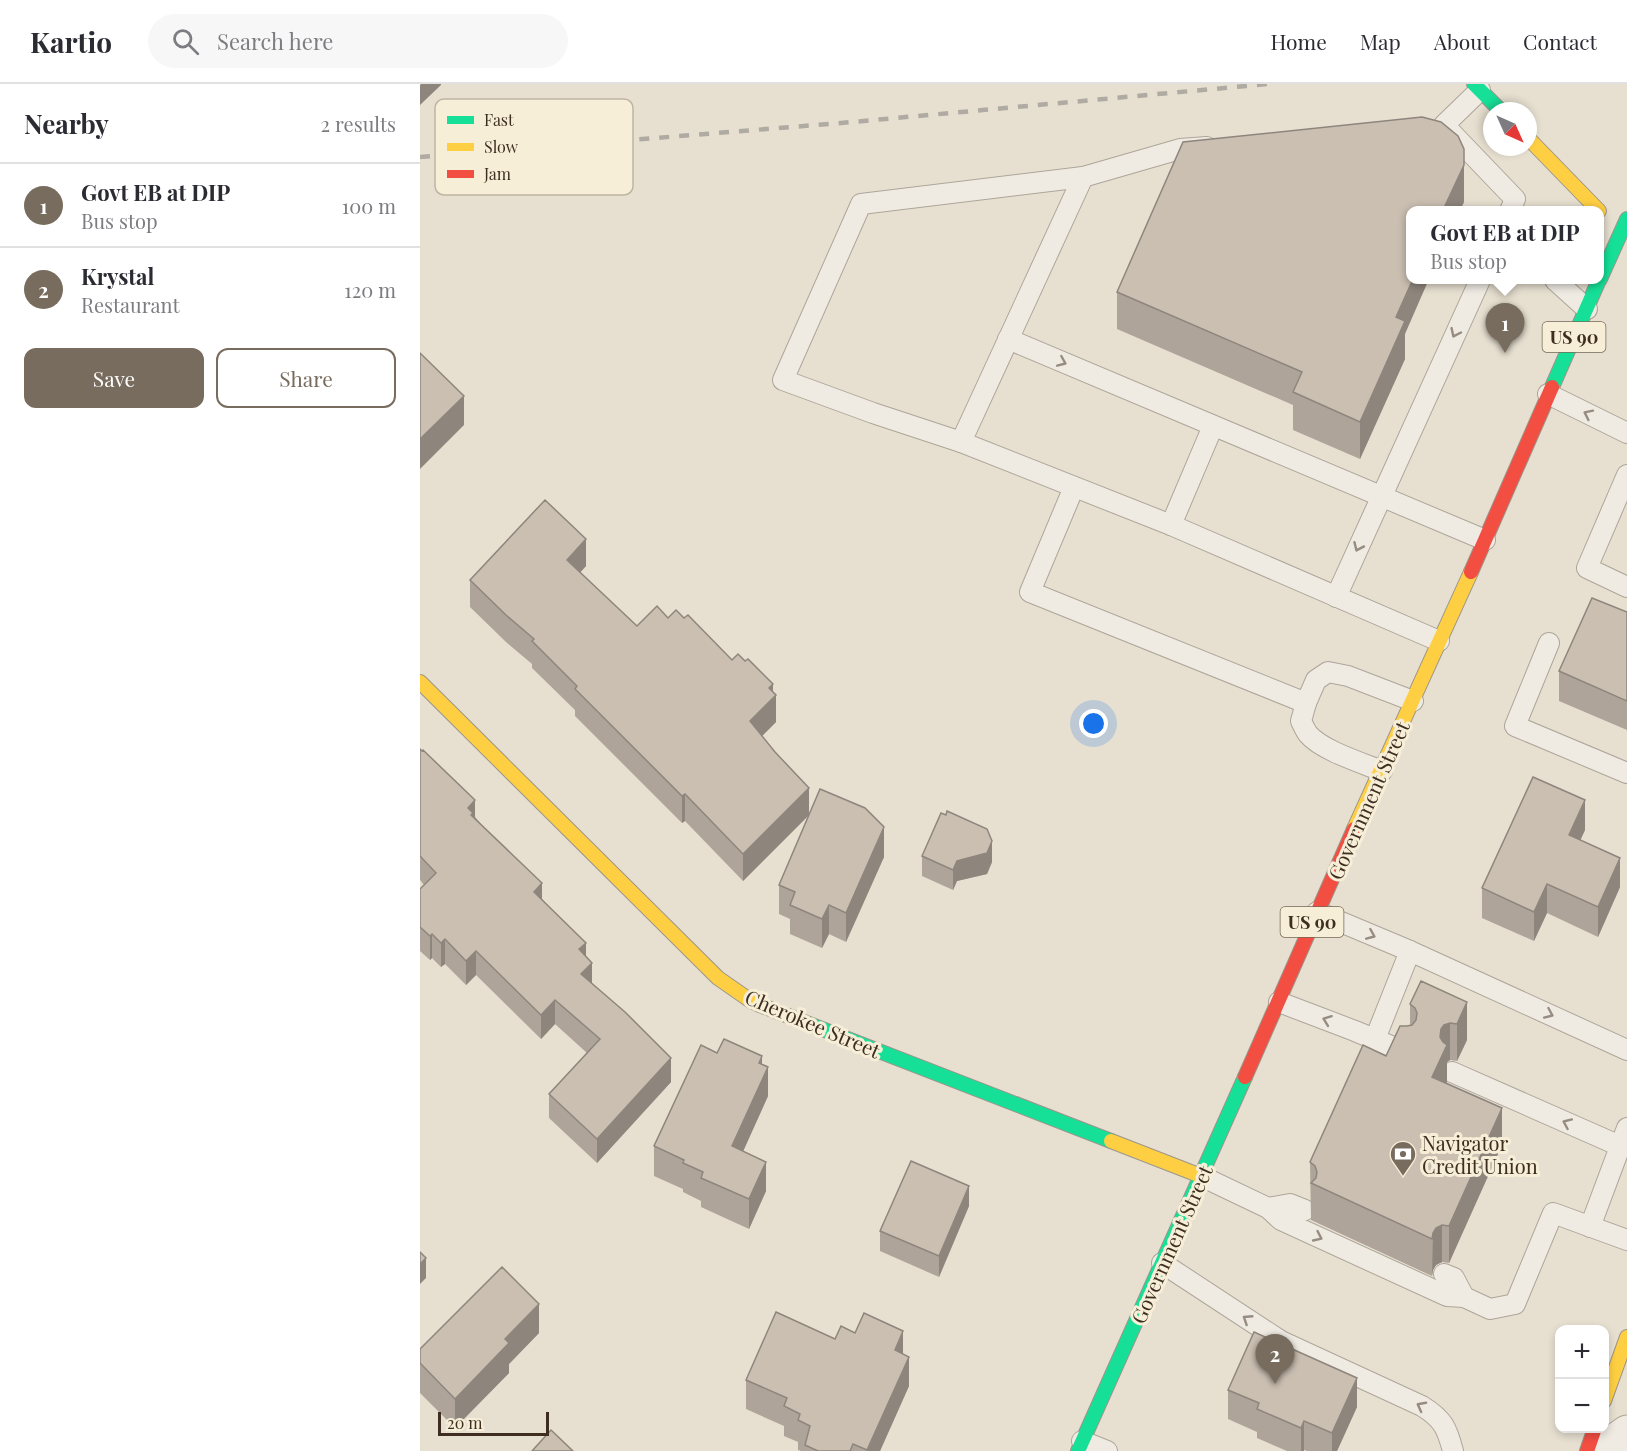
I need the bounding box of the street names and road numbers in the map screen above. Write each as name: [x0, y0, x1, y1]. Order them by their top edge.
road number: US 90: [1542, 322, 1606, 352]
street label: Government Street: [1321, 716, 1415, 883]
road number: US 90: [1280, 907, 1344, 937]
street label: Cherokee Street: [741, 982, 886, 1064]
street label: Government Street: [1124, 1160, 1218, 1327]

